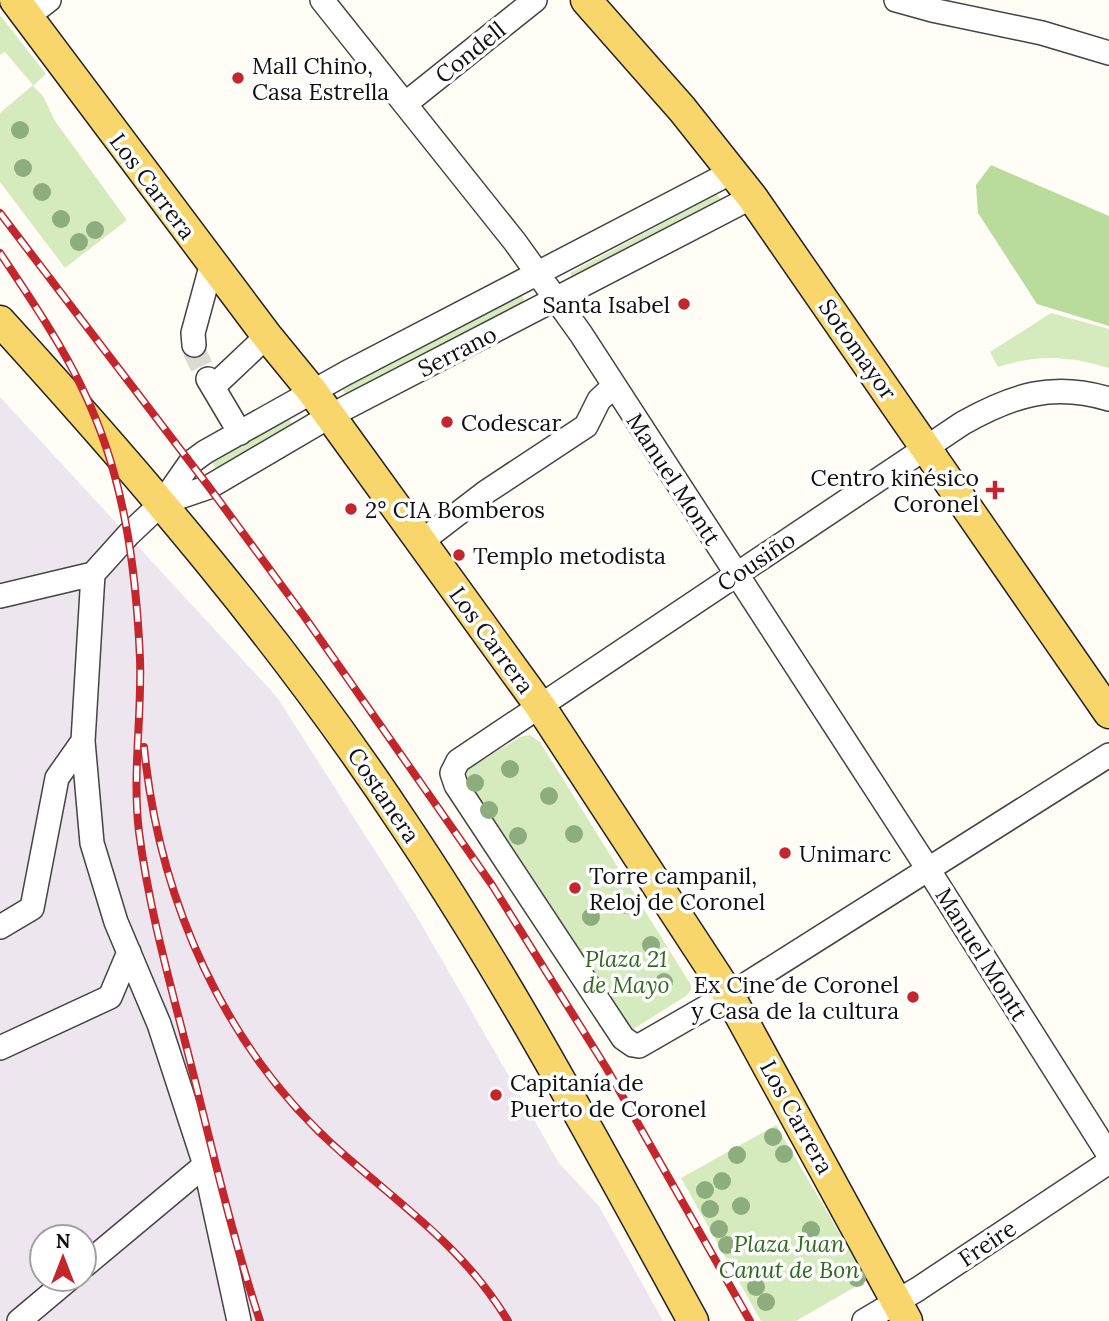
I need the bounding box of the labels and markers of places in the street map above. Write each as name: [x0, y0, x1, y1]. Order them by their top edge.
place label: Mall Chino, Casa Estrella: [252, 51, 389, 106]
marker: Mall Chino, Casa Estrella: [230, 70, 246, 86]
place label: Santa Isabel: [542, 290, 670, 319]
marker: Santa Isabel: [676, 296, 692, 312]
place label: Codescar: [461, 408, 561, 437]
marker: Codescar: [439, 414, 455, 430]
place label: Centro kinésico Coronel: [811, 463, 979, 518]
marker: Centro kinésico Coronel: [985, 480, 1005, 500]
place label: 2° CIA Bomberos: [365, 495, 545, 524]
marker: 2° CIA Bomberos: [343, 501, 359, 517]
place label: Templo metodista: [473, 541, 666, 570]
marker: Templo metodista: [451, 547, 467, 563]
place label: Unimarc: [799, 839, 891, 868]
marker: Unimarc: [777, 845, 793, 861]
place label: Torre campanil, Reloj de Coronel: [589, 861, 765, 916]
marker: Torre campanil, Reloj de Coronel: [567, 880, 583, 896]
place label: Ex Cine de Coronel y Casa de la cultura: [691, 970, 899, 1025]
marker: Ex Cine de Coronel y Casa de la cultura: [905, 989, 921, 1005]
place label: Capitanía de Puerto de Coronel: [510, 1068, 706, 1123]
marker: Capitanía de Puerto de Coronel: [488, 1087, 504, 1103]

